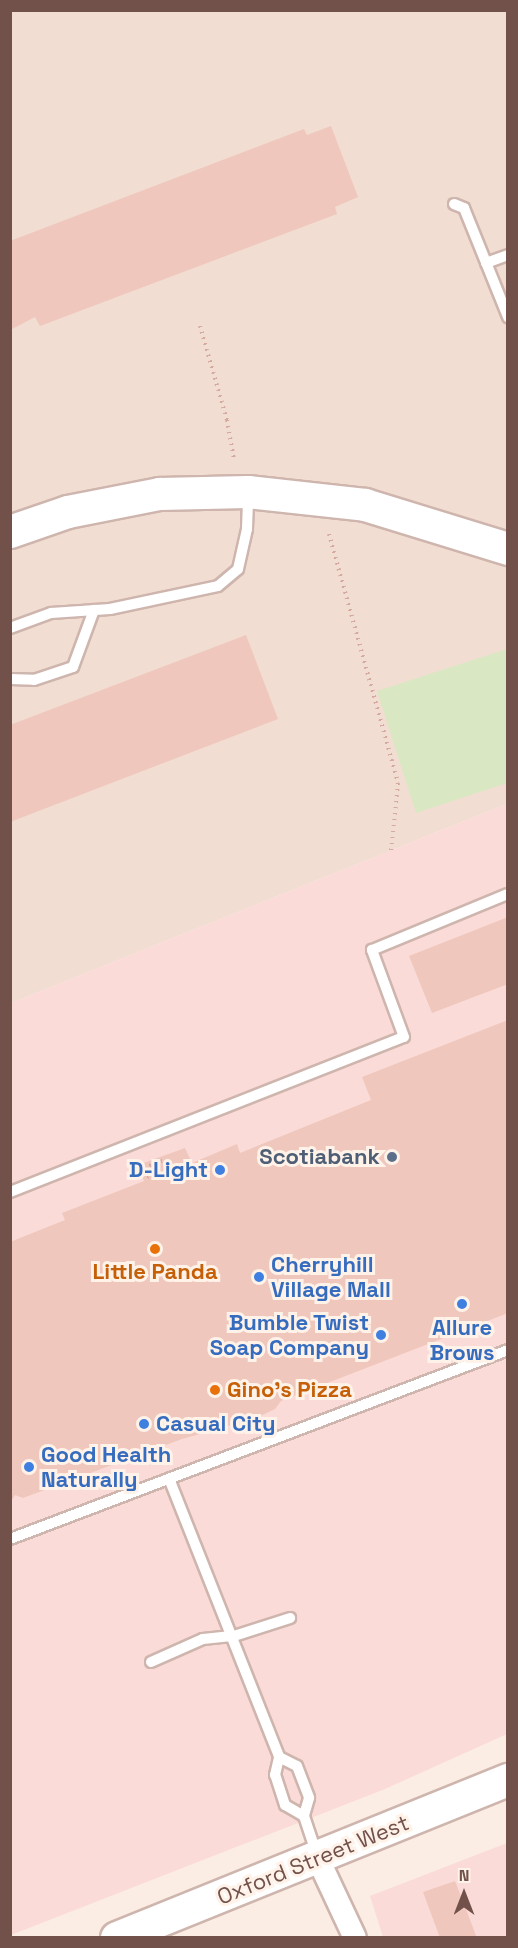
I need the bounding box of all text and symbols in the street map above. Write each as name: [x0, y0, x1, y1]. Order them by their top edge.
place label: Scotiabank: [259, 1144, 380, 1170]
marker: Scotiabank: [385, 1150, 399, 1164]
place label: D-Light: [129, 1157, 208, 1183]
marker: D-Light: [213, 1163, 227, 1177]
marker: Little Panda: [148, 1242, 162, 1256]
place label: Cherryhill Village Mall: [271, 1251, 391, 1302]
place label: Little Panda: [92, 1259, 218, 1285]
marker: Cherryhill Village Mall: [252, 1270, 266, 1284]
marker: Allure Brows: [455, 1297, 469, 1311]
place label: Bumble Twist Soap Company: [210, 1309, 369, 1360]
place label: Allure Brows: [429, 1314, 495, 1366]
marker: Bumble Twist Soap Company: [374, 1328, 388, 1342]
place label: Gino's Pizza: [227, 1377, 352, 1403]
marker: Gino's Pizza: [208, 1383, 222, 1397]
place label: Casual City: [156, 1411, 276, 1437]
marker: Casual City: [137, 1417, 151, 1431]
place label: Good Health Naturally: [41, 1441, 171, 1492]
marker: Good Health Naturally: [22, 1460, 36, 1474]
street label: Oxford Street West: [213, 1809, 413, 1911]
north arrow: [434, 1864, 494, 1924]
text: N: [459, 1865, 469, 1886]

